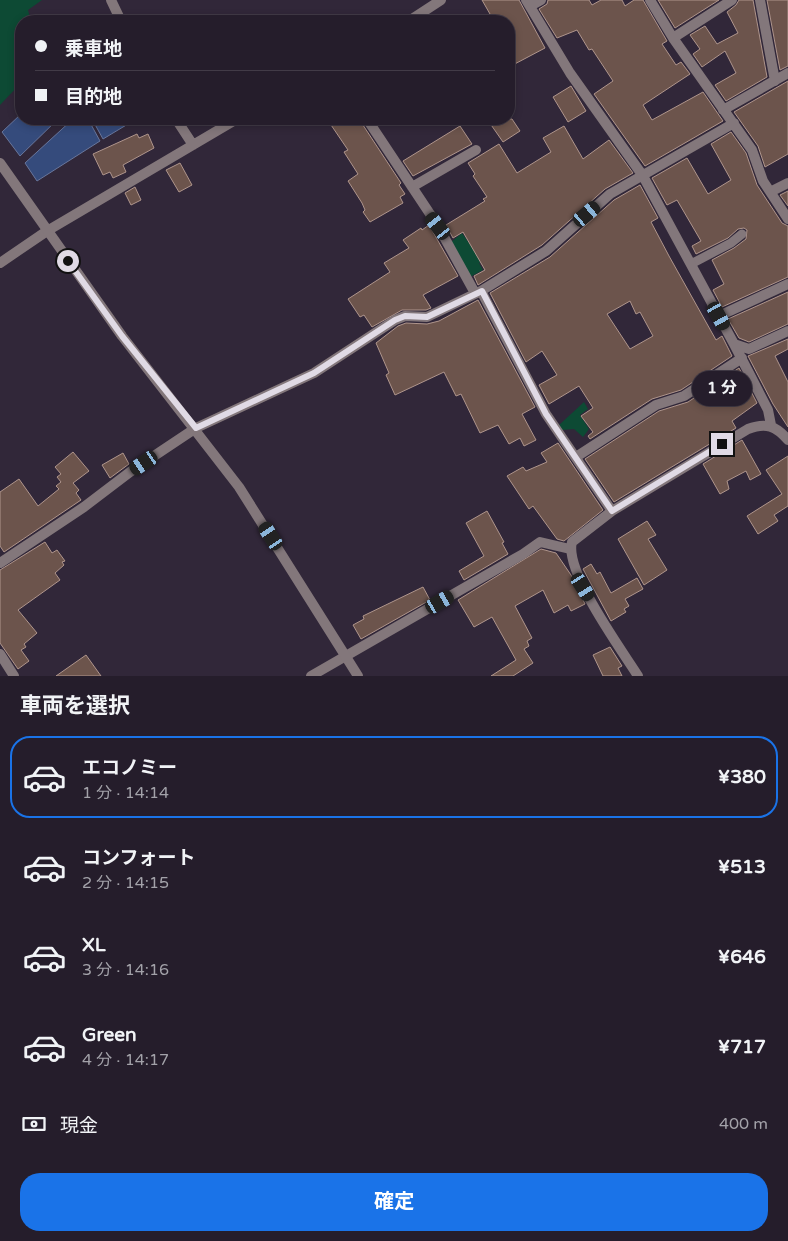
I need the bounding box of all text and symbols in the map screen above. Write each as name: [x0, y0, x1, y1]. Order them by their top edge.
text: 乗車地: [65, 38, 122, 60]
text: 目的地: [65, 86, 122, 108]
car: [570, 199, 603, 229]
car: [422, 210, 453, 242]
route start: [57, 250, 79, 272]
car: [705, 299, 732, 333]
callout: 1 分: [692, 372, 752, 406]
text: 1 分: [707, 378, 737, 398]
route end: [711, 433, 733, 455]
car: [127, 448, 160, 478]
car: [256, 519, 285, 553]
car: [568, 570, 597, 604]
car: [423, 588, 456, 616]
text: 車両を選択: [20, 693, 130, 719]
icon: car: [22, 755, 67, 800]
text: エコノミー: [82, 757, 177, 779]
text: ¥380: [718, 766, 766, 788]
text: 1 分 · 14:14: [82, 783, 169, 803]
icon: car: [22, 845, 67, 890]
text: コンフォート: [82, 847, 195, 869]
text: ¥513: [718, 856, 766, 878]
text: 2 分 · 14:15: [82, 873, 169, 893]
text: XL: [82, 934, 106, 956]
icon: car: [22, 935, 67, 980]
text: ¥646: [718, 946, 766, 968]
text: 3 分 · 14:16: [82, 960, 169, 980]
text: Green: [82, 1024, 136, 1046]
icon: car: [22, 1025, 67, 1070]
text: ¥717: [718, 1036, 766, 1058]
text: 4 分 · 14:17: [82, 1050, 169, 1070]
icon: cash: [20, 1110, 48, 1138]
text: 400 m: [719, 1114, 768, 1134]
text: 現金: [60, 1115, 98, 1137]
button: 確定: [20, 1173, 768, 1231]

